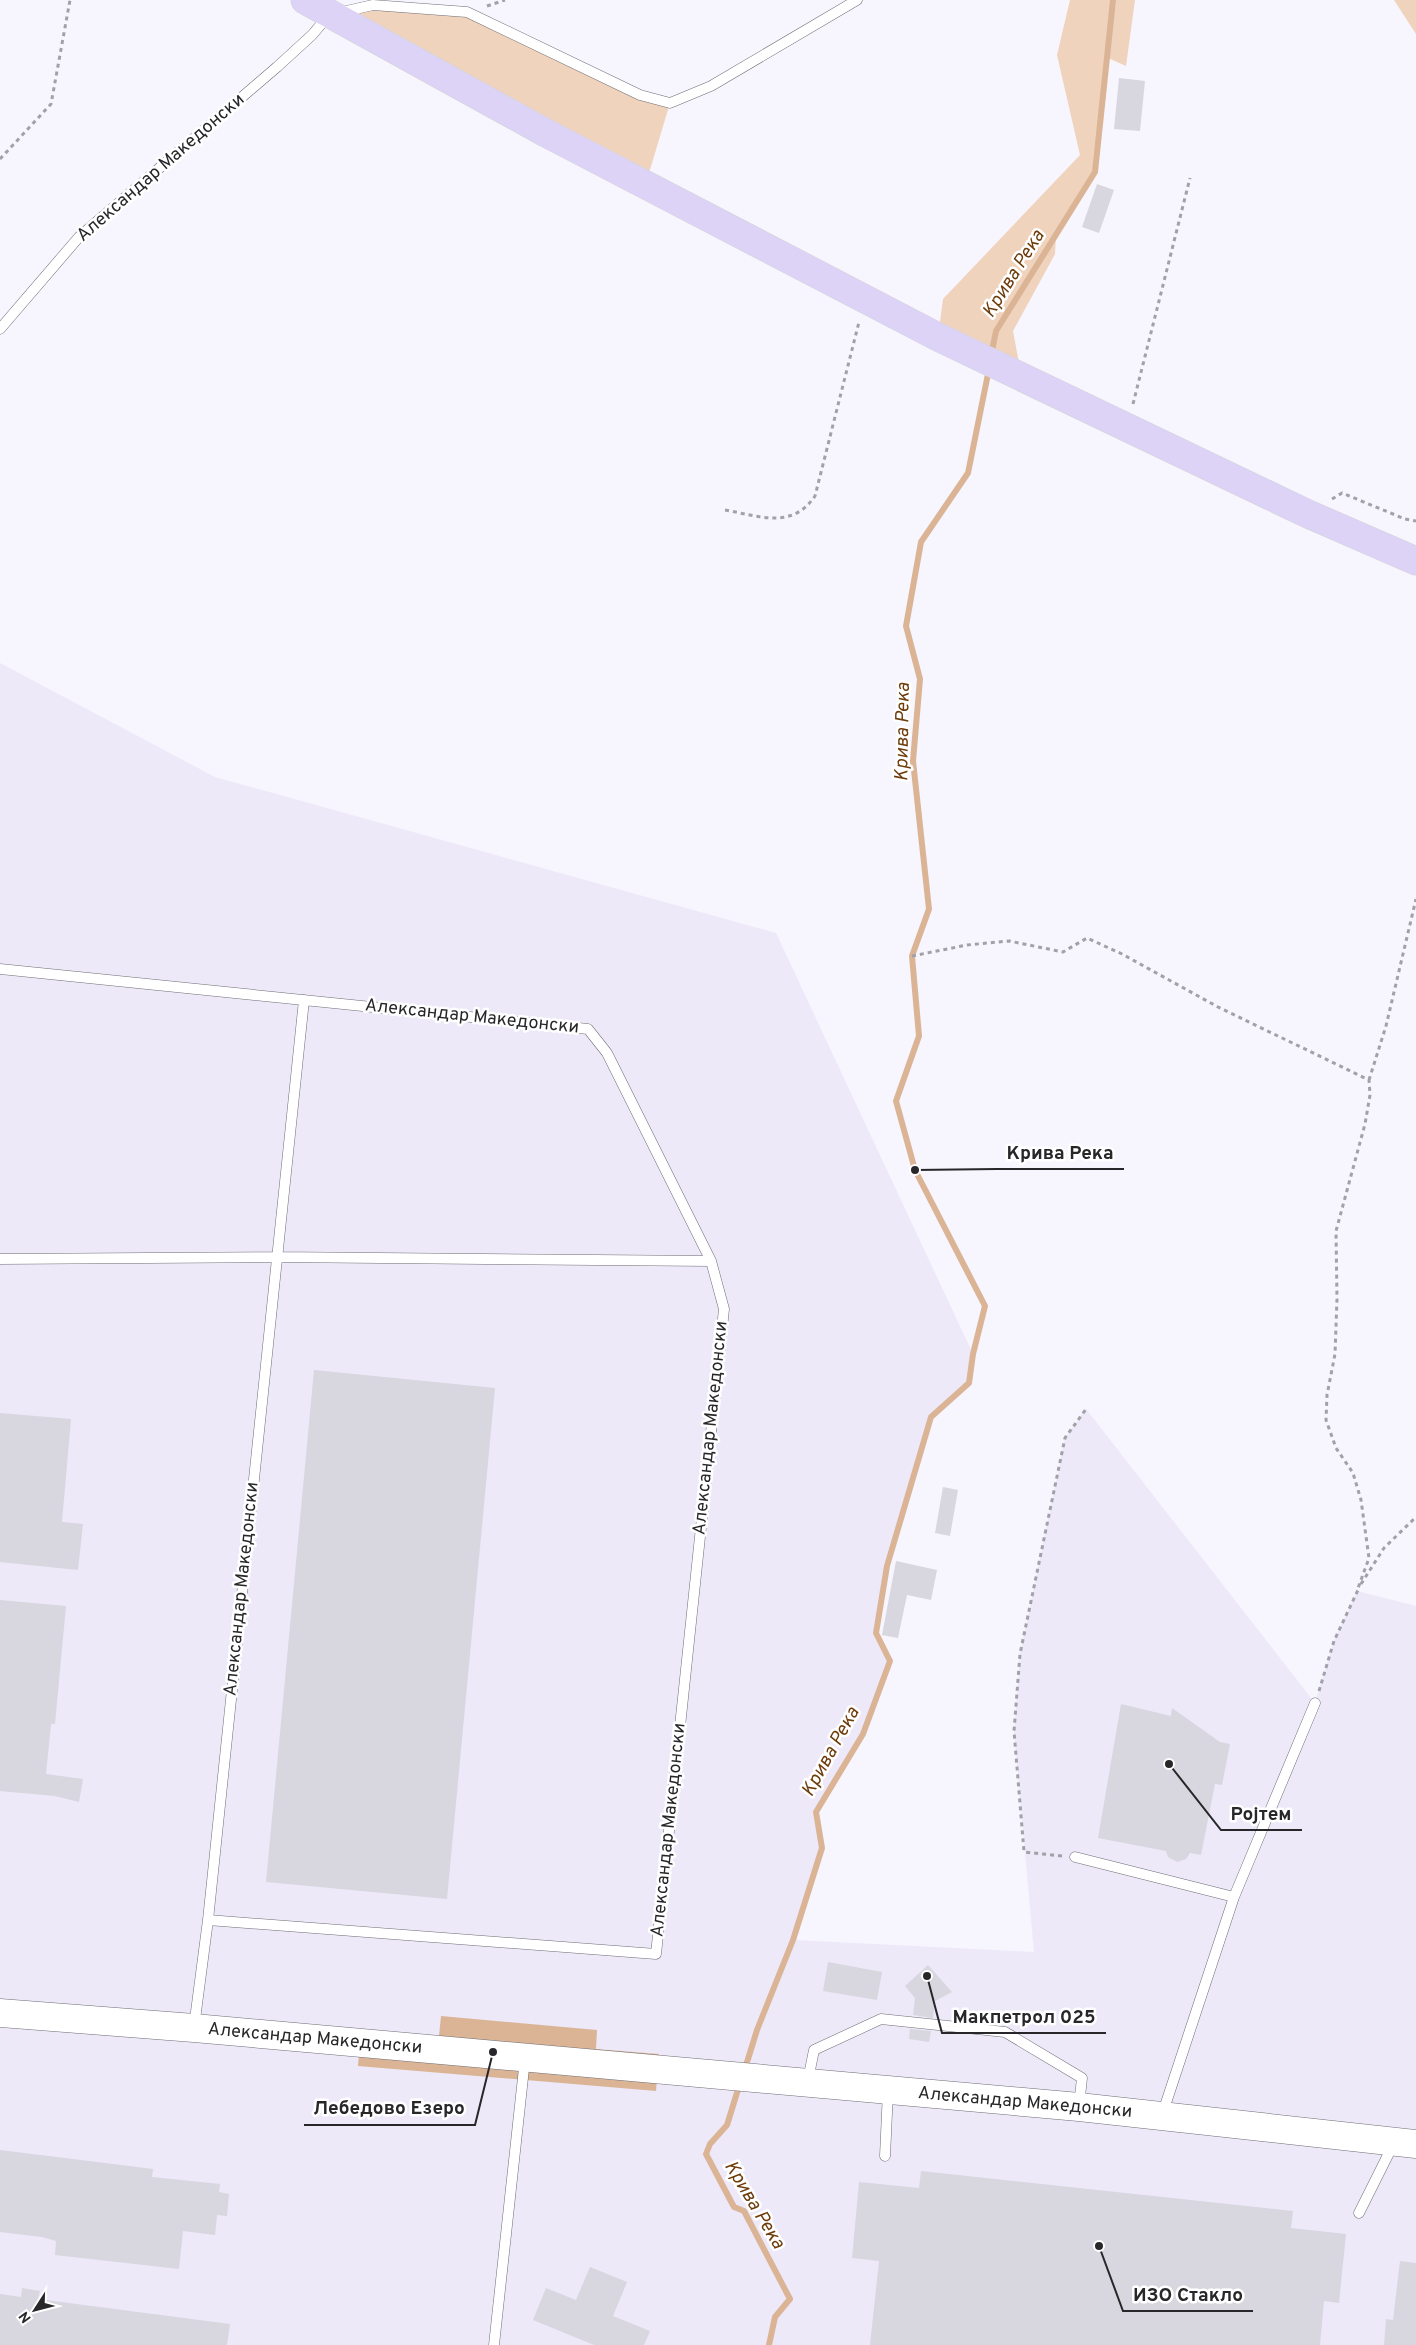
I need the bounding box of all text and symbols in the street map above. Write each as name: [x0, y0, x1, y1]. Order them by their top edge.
street label: Александар Македонски: [72, 89, 250, 247]
water label: Крива Река: [978, 226, 1051, 322]
water label: Крива Река: [890, 682, 916, 782]
street label: Александар Македонски: [364, 994, 580, 1040]
callout: Крива Река: [997, 1135, 1124, 1169]
text: Крива Река: [1006, 1142, 1114, 1166]
street label: Александар Македонски: [688, 1320, 734, 1536]
street label: Александар Македонски: [219, 1481, 265, 1697]
water label: Крива Река: [797, 1703, 866, 1801]
street label: Александар Македонски: [646, 1722, 692, 1938]
callout: Ројтем: [1221, 1796, 1302, 1830]
text: Ројтем: [1231, 1803, 1291, 1827]
callout: Макпетрол 025: [942, 1999, 1106, 2033]
text: Макпетрол 025: [952, 2006, 1096, 2030]
street label: Александар Македонски: [207, 2018, 423, 2060]
street label: Александар Македонски: [917, 2082, 1133, 2124]
callout: Лебедово Езеро: [304, 2091, 475, 2125]
text: Лебедово Езеро: [313, 2097, 465, 2121]
water label: Крива Река: [718, 2156, 790, 2254]
callout: ИЗО Стакло: [1123, 2277, 1253, 2311]
text: ИЗО Стакло: [1133, 2284, 1243, 2308]
north arrow: [10, 2285, 60, 2335]
text: N: [16, 2308, 36, 2326]

